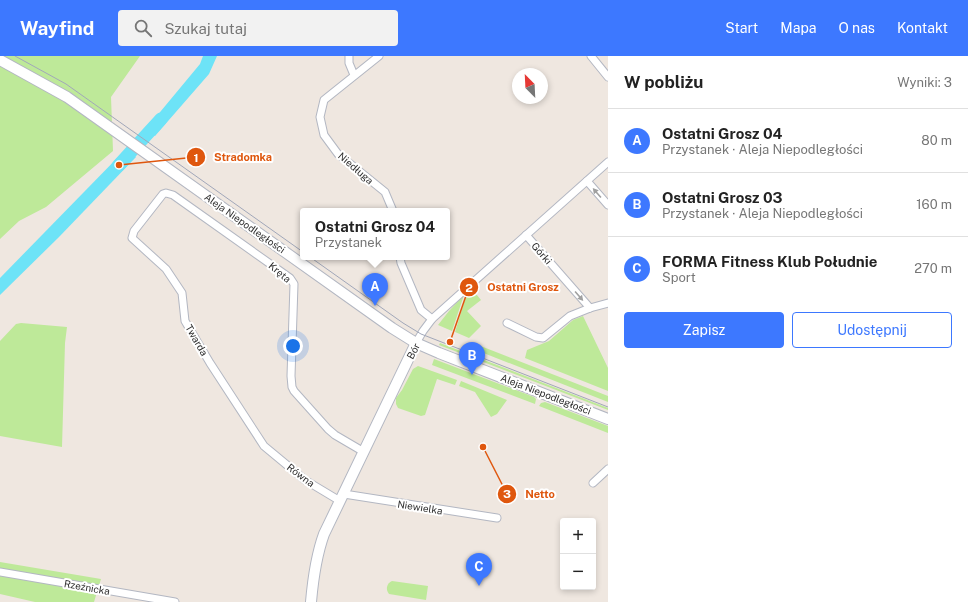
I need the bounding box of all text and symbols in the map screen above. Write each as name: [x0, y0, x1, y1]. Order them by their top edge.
search box: [118, 10, 398, 46]
text: Wayfind: [20, 17, 94, 39]
icon: search: [132, 17, 154, 39]
text: Szukaj tutaj: [164, 20, 247, 37]
text: Start: [725, 20, 758, 36]
text: Mapa: [780, 20, 816, 36]
text: O nas: [838, 20, 875, 36]
text: Kontakt: [897, 20, 948, 36]
north arrow: [512, 68, 548, 104]
text: W pobliżu: [624, 72, 703, 92]
text: Wyniki: 3: [897, 75, 952, 90]
text: Ostatni Grosz 04: [662, 125, 782, 142]
text: A: [632, 133, 642, 148]
text: 80 m: [921, 133, 952, 148]
text: Przystanek · Aleja Niepodległości: [662, 142, 863, 157]
callout: Stradomka: [186, 146, 280, 169]
street label: Niedługa: [336, 150, 376, 186]
text: 1: [193, 151, 199, 165]
text: Stradomka: [214, 151, 272, 163]
one-way arrow: [593, 188, 602, 198]
text: Ostatni Grosz 03: [662, 189, 782, 206]
street label: Aleja Niepodległości: [202, 191, 288, 255]
text: B: [633, 197, 641, 212]
text: 160 m: [916, 197, 952, 212]
text: Przystanek · Aleja Niepodległości: [662, 206, 863, 221]
popup: [300, 208, 450, 260]
text: Ostatni Grosz 04: [315, 218, 435, 235]
text: Przystanek: [315, 235, 382, 250]
street label: Górki: [529, 240, 555, 266]
text: FORMA Fitness Klub Południe: [662, 253, 877, 270]
street label: Kręta: [266, 259, 294, 285]
text: C: [632, 261, 642, 276]
text: 270 m: [914, 261, 952, 276]
text: Sport: [662, 270, 696, 285]
pin: A: [362, 273, 388, 306]
callout: Ostatni Grosz: [459, 276, 567, 299]
text: 2: [465, 281, 473, 295]
text: Ostatni Grosz: [487, 281, 559, 293]
one-way arrow: [574, 291, 584, 301]
button: Zapisz: [624, 312, 784, 348]
button: Udostępnij: [792, 312, 952, 348]
street label: Twarda: [183, 322, 211, 358]
your location: [283, 336, 303, 356]
street label: Bór: [404, 341, 422, 361]
pin: B: [459, 342, 485, 375]
street label: Aleja Niepodległości: [499, 371, 593, 417]
street label: Równa: [285, 461, 317, 489]
callout: Netto: [497, 482, 562, 505]
text: 3: [503, 487, 511, 501]
text: Netto: [525, 488, 555, 500]
street label: Niewielka: [397, 498, 443, 516]
map controls: [560, 518, 596, 590]
button: +: [560, 518, 596, 554]
pin: C: [466, 553, 492, 586]
button: −: [560, 554, 596, 590]
street label: Rzeźnicka: [63, 577, 111, 597]

